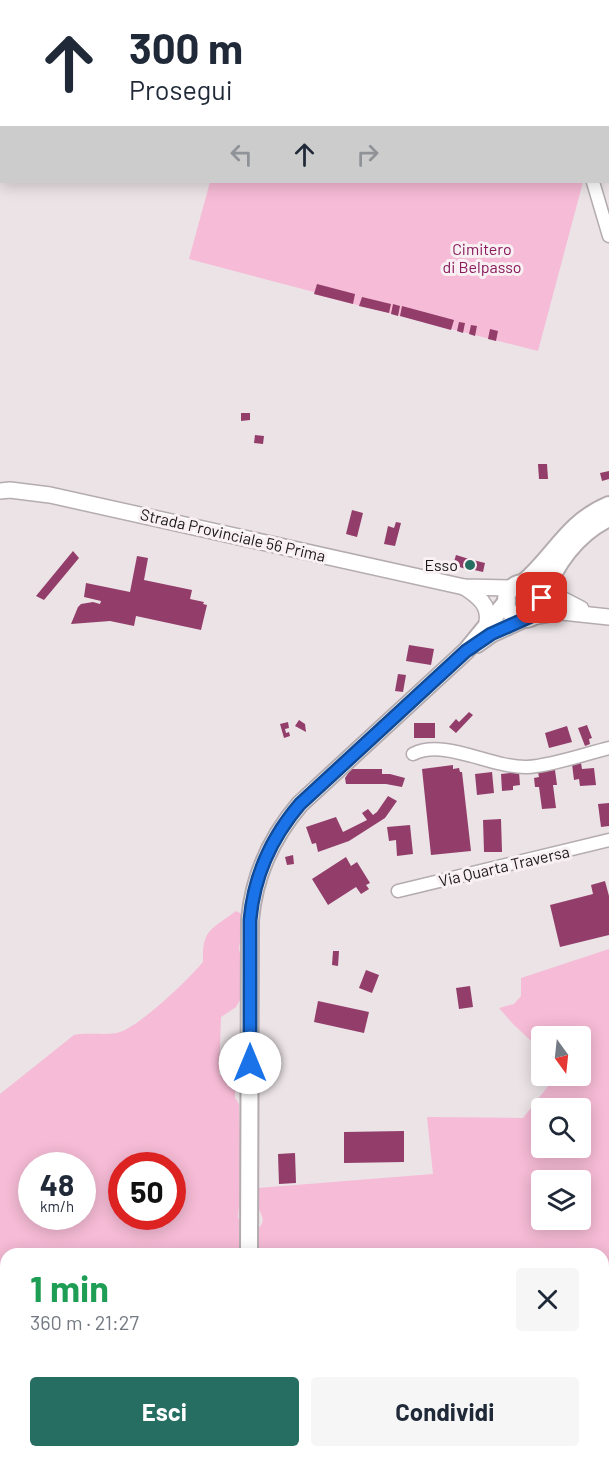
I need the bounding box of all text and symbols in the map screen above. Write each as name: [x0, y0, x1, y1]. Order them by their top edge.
text: 300 m: [129, 22, 243, 72]
icon: ahead: [30, 24, 108, 102]
text: Prosegui: [129, 73, 233, 105]
icon: left: [225, 138, 258, 171]
icon: ahead: [288, 138, 321, 171]
icon: right: [351, 138, 384, 171]
park label: Cimitero di Belpasso: [442, 239, 522, 276]
street label: Strada Provinciale 56 Prima: [139, 504, 328, 565]
place label: Esso: [424, 555, 458, 574]
marker: Esso: [463, 558, 477, 572]
pin: [516, 572, 567, 623]
icon: arrive: [525, 581, 558, 614]
street label: Via Quarta Traversa: [437, 841, 571, 890]
north arrow: [531, 1026, 591, 1086]
map controls: [531, 1026, 591, 1230]
position arrow: [218, 1031, 282, 1095]
button: search: [531, 1098, 591, 1158]
speed limit sign: 50: [108, 1152, 186, 1230]
text: 48: [40, 1166, 74, 1202]
button: layers: [531, 1170, 591, 1230]
text: km/h: [40, 1197, 74, 1215]
text: 1 min: [30, 1266, 109, 1309]
button: close: [516, 1268, 579, 1331]
text: 360 m · 21:27: [30, 1310, 139, 1334]
button: Esci: [30, 1377, 299, 1446]
button: Condividi: [311, 1377, 579, 1446]

